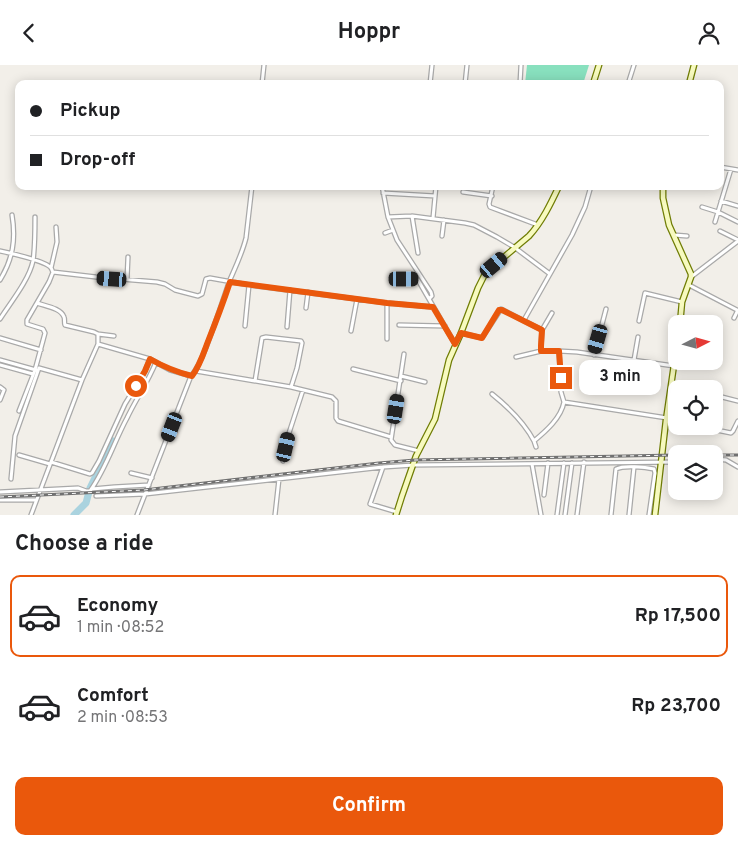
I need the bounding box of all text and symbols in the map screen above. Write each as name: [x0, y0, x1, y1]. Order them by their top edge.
icon: back: [15, 19, 43, 47]
text: Hoppr: [338, 19, 400, 46]
icon: person: [695, 19, 723, 47]
text: Pickup: [60, 99, 120, 123]
text: Drop-off: [60, 148, 135, 172]
car: [477, 250, 510, 280]
car: [96, 270, 127, 288]
car: [389, 272, 419, 287]
north arrow: [668, 315, 722, 370]
map controls: [668, 315, 723, 500]
car: [586, 323, 609, 355]
callout: 3 min: [578, 361, 661, 395]
route end: [550, 367, 572, 389]
text: 3 min: [599, 367, 641, 387]
route start: [125, 375, 147, 397]
button: locate: [668, 380, 723, 435]
car: [386, 393, 405, 425]
car: [159, 410, 184, 444]
car: [275, 431, 296, 463]
button: layers: [668, 445, 723, 500]
text: Choose a ride: [15, 531, 153, 558]
icon: car: [17, 594, 62, 639]
text: Economy: [77, 594, 158, 618]
text: Rp 17,500: [635, 604, 721, 628]
text: 1 min · 08:52: [77, 618, 164, 638]
icon: car: [17, 684, 62, 729]
text: Comfort: [77, 684, 149, 708]
text: Rp 23,700: [631, 694, 721, 718]
text: 2 min · 08:53: [77, 708, 168, 728]
button: Confirm: [15, 777, 723, 835]

